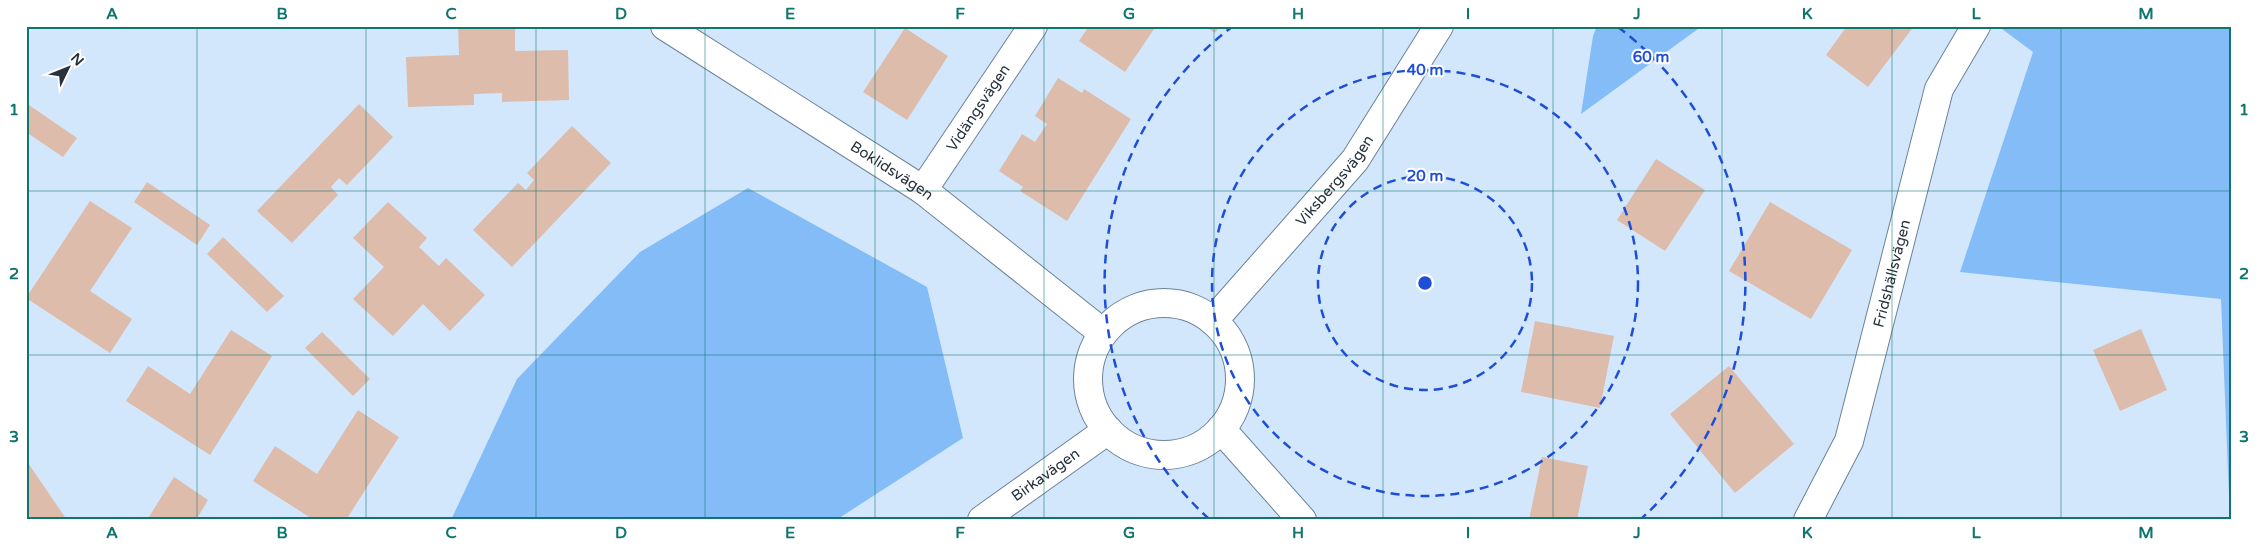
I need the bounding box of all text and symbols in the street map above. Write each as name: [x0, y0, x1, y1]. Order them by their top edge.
text: A: [106, 4, 118, 24]
text: B: [276, 4, 288, 24]
text: C: [445, 4, 457, 24]
text: D: [615, 4, 627, 24]
text: E: [785, 4, 795, 24]
text: F: [955, 4, 965, 24]
text: G: [1123, 4, 1135, 24]
text: H: [1292, 4, 1304, 24]
text: I: [1466, 4, 1470, 24]
text: J: [1632, 4, 1641, 24]
text: K: [1802, 4, 1813, 24]
text: L: [1971, 4, 1981, 24]
text: M: [2138, 4, 2154, 24]
north arrow: [42, 42, 92, 92]
text: 60 m: [1633, 48, 1669, 66]
text: N: [67, 50, 87, 69]
street label: Vidängsvägen: [943, 61, 1014, 155]
text: 40 m: [1407, 61, 1443, 79]
text: 1: [9, 100, 19, 120]
text: 1: [2239, 100, 2249, 120]
street label: Viksbergsvägen: [1292, 132, 1377, 230]
street label: Boklidsvägen: [847, 137, 937, 204]
text: 20 m: [1407, 167, 1443, 185]
street label: Fridshällsvägen: [1869, 218, 1914, 329]
text: 2: [9, 264, 19, 284]
text: 2: [2239, 264, 2249, 284]
centre of rings: [1416, 274, 1434, 292]
text: 3: [9, 427, 19, 447]
text: 3: [2239, 427, 2249, 447]
street label: Birkavägen: [1008, 444, 1083, 505]
text: A: [106, 523, 118, 543]
text: B: [276, 523, 288, 543]
text: C: [445, 523, 457, 543]
text: D: [615, 523, 627, 543]
text: E: [785, 523, 795, 543]
text: F: [955, 523, 965, 543]
text: G: [1123, 523, 1135, 543]
text: H: [1292, 523, 1304, 543]
text: I: [1466, 523, 1470, 543]
text: J: [1632, 523, 1641, 543]
text: K: [1802, 523, 1813, 543]
text: L: [1971, 523, 1981, 543]
text: M: [2138, 523, 2154, 543]

